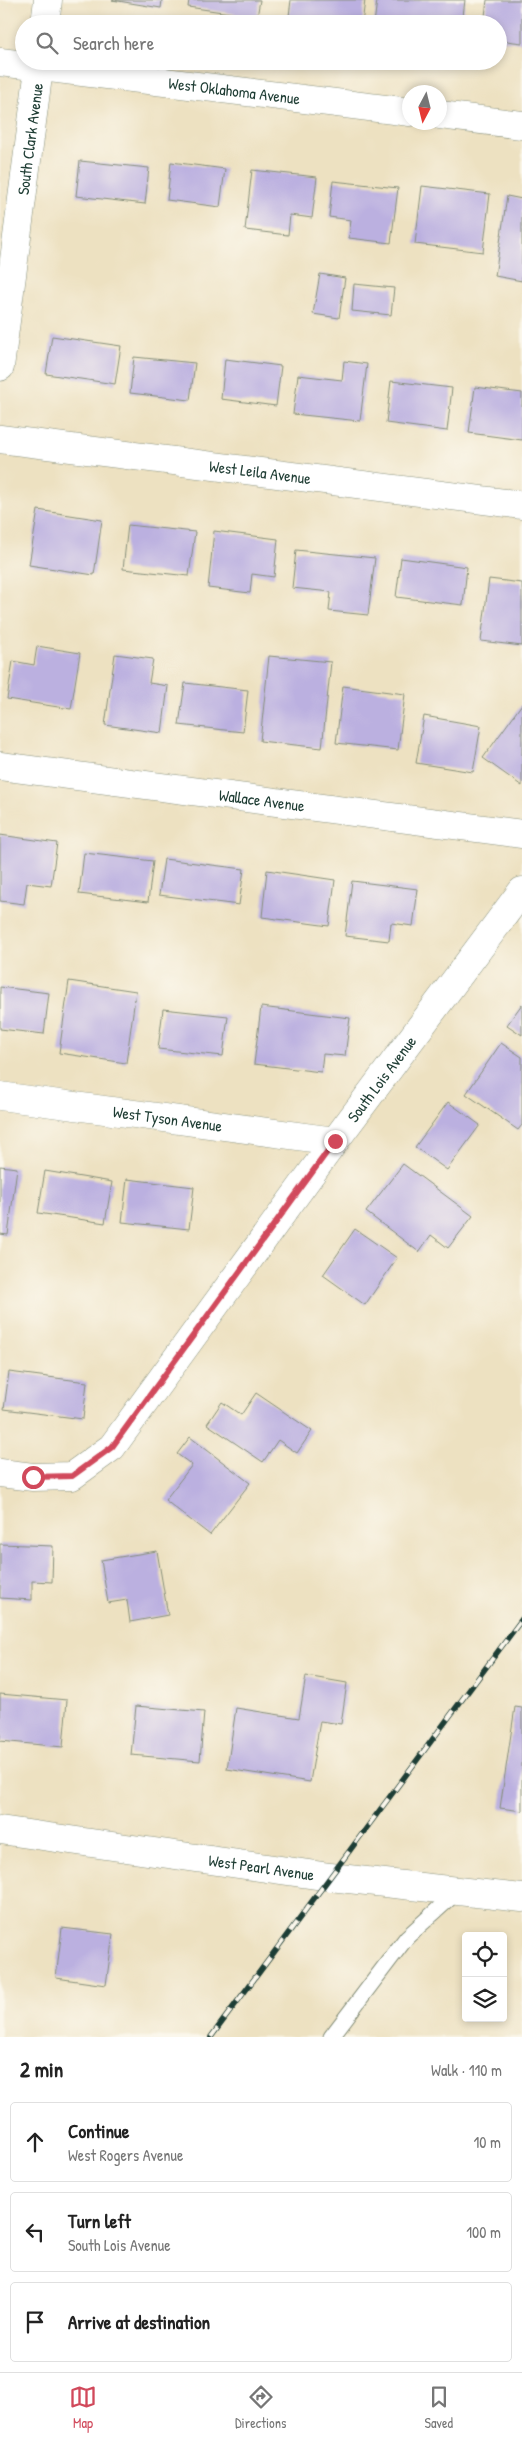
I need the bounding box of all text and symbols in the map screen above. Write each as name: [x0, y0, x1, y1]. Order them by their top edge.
search box: [15, 15, 507, 70]
icon: search: [33, 29, 61, 57]
text: Search here: [73, 30, 154, 56]
street label: West Oklahoma Avenue: [167, 72, 302, 110]
street label: South Clark Avenue: [12, 81, 48, 196]
north arrow: [402, 85, 447, 130]
street label: West Leila Avenue: [208, 455, 313, 489]
street label: Wallace Avenue: [218, 784, 307, 817]
street label: South Lois Avenue: [342, 1031, 421, 1126]
street label: West Tyson Avenue: [111, 1100, 224, 1137]
route end: [324, 1130, 347, 1153]
route start: [22, 1466, 45, 1489]
street label: West Pearl Avenue: [207, 1849, 316, 1886]
map controls: [462, 1932, 507, 2022]
button: locate: [462, 1932, 507, 1977]
button: layers: [462, 1977, 507, 2022]
text: 2 min: [20, 2055, 63, 2084]
text: Walk · 110 m: [431, 2059, 502, 2081]
text: Continue: [68, 2118, 129, 2144]
icon: ahead: [21, 2128, 49, 2156]
text: 10 m: [473, 2131, 501, 2153]
text: West Rogers Avenue: [68, 2144, 183, 2166]
text: Turn left: [68, 2208, 131, 2234]
icon: left: [21, 2218, 49, 2246]
text: 100 m: [466, 2221, 501, 2243]
text: South Lois Avenue: [68, 2234, 171, 2256]
icon: arrive: [21, 2308, 49, 2336]
text: Arrive at destination: [68, 2309, 210, 2335]
tab: Map: [69, 2383, 97, 2432]
tab: Directions: [235, 2383, 286, 2432]
tab: Saved: [424, 2383, 453, 2432]

